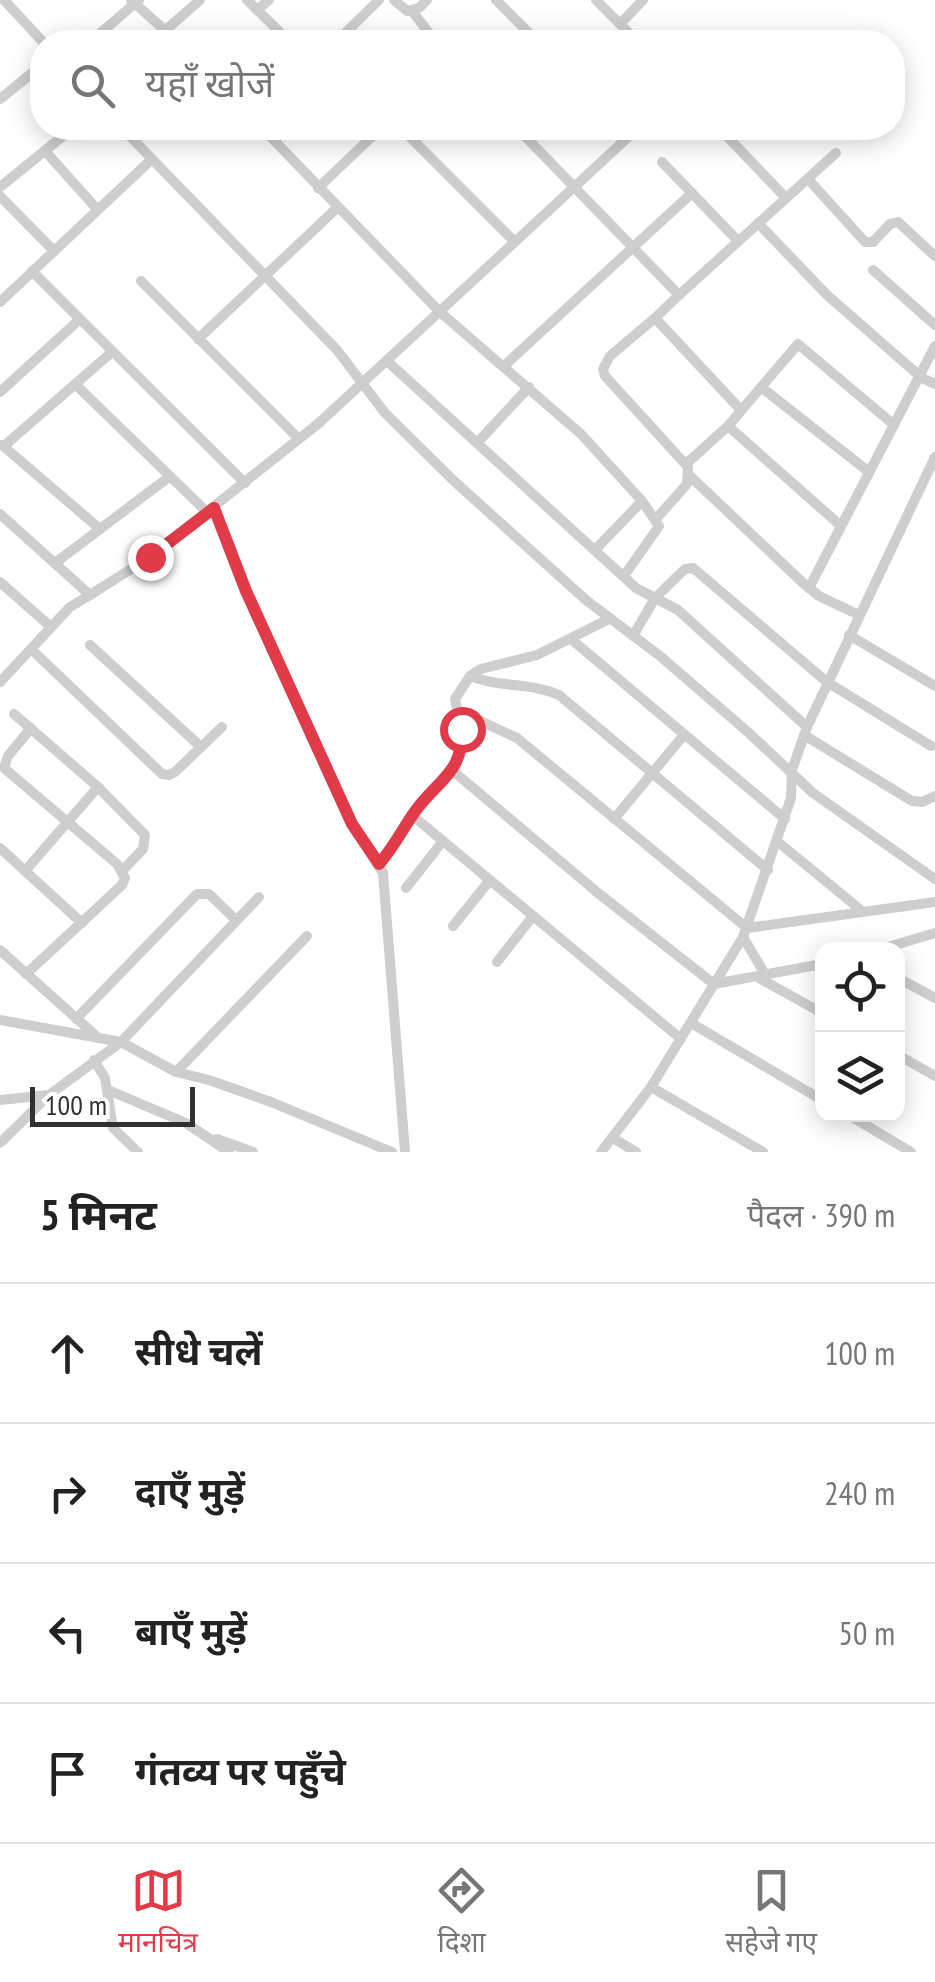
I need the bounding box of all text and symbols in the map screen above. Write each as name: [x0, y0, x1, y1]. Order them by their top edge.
search box: [30, 30, 905, 140]
icon: search: [65, 58, 120, 113]
text: यहाँ खोजें: [145, 58, 274, 107]
route end: [128, 535, 174, 581]
route start: [440, 707, 486, 753]
map controls: [815, 942, 905, 1122]
button: locate: [815, 942, 905, 1032]
button: layers: [815, 1032, 905, 1122]
scale bar: [30, 1082, 195, 1126]
text: 100 m: [45, 1086, 107, 1123]
text: 5 मिनट: [40, 1187, 157, 1242]
text: पैदल · 390 m: [747, 1194, 895, 1236]
icon: ahead: [40, 1326, 95, 1381]
text: सीधे चलें: [135, 1326, 263, 1375]
text: 100 m: [824, 1332, 895, 1374]
icon: right: [40, 1466, 95, 1521]
text: दाएँ मुड़ें: [135, 1466, 245, 1515]
text: 240 m: [824, 1472, 895, 1514]
icon: left: [40, 1606, 95, 1661]
text: बाएँ मुड़ें: [135, 1606, 247, 1655]
text: 50 m: [839, 1612, 895, 1654]
icon: arrive: [40, 1746, 95, 1801]
text: गंतव्य पर पहुँचे: [135, 1746, 346, 1795]
tab: मानचित्र: [118, 1863, 198, 1963]
tab: दिशा: [434, 1863, 489, 1963]
tab: सहेजे गए: [725, 1863, 817, 1963]

